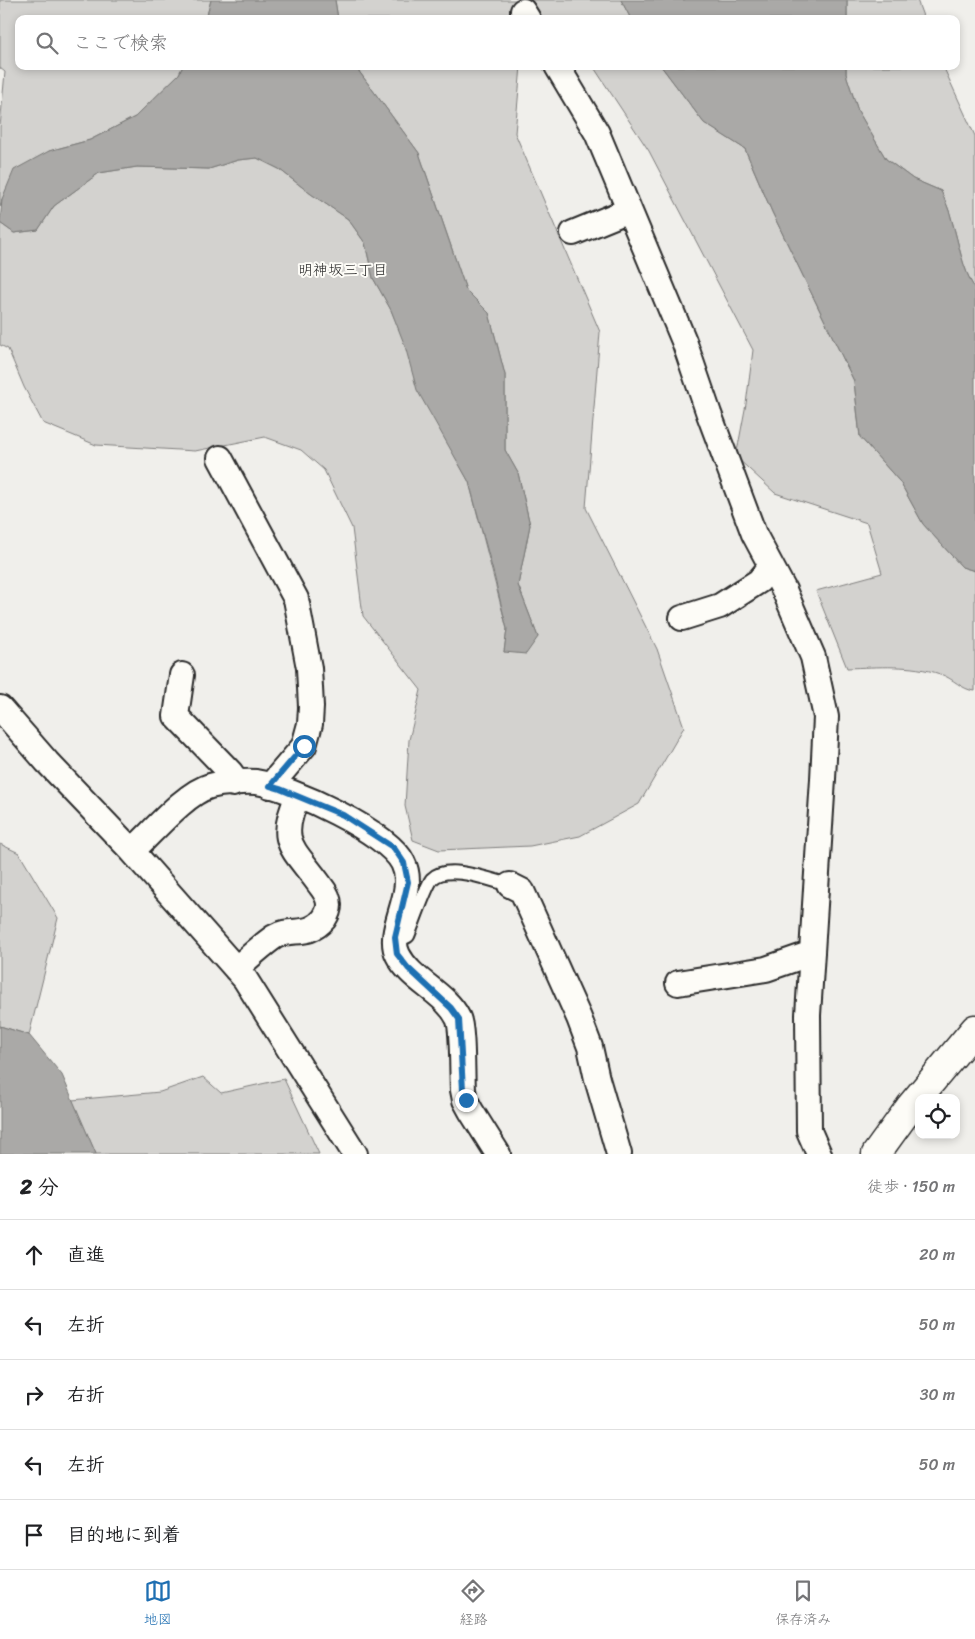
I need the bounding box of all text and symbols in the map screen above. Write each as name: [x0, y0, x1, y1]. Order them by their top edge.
search box: [15, 15, 960, 70]
text: ここで検索: [73, 26, 168, 59]
icon: search: [33, 29, 61, 57]
district label: 明神坂三丁目: [298, 257, 388, 283]
route start: [293, 735, 316, 758]
route end: [455, 1089, 478, 1112]
map controls: [915, 1094, 960, 1139]
button: locate: [915, 1094, 960, 1139]
text: 2 分: [20, 1168, 59, 1206]
text: 徒歩 · 150 m: [867, 1172, 955, 1201]
text: 直進: [67, 1238, 105, 1271]
text: 20 m: [919, 1240, 955, 1269]
icon: ahead: [20, 1241, 48, 1269]
text: 左折: [67, 1308, 105, 1341]
text: 50 m: [919, 1310, 955, 1339]
icon: left: [20, 1311, 48, 1339]
text: 右折: [67, 1378, 105, 1411]
text: 30 m: [920, 1380, 955, 1409]
icon: right: [20, 1381, 48, 1409]
text: 左折: [67, 1448, 105, 1481]
text: 50 m: [919, 1450, 955, 1479]
icon: left: [20, 1451, 48, 1479]
text: 目的地に到着: [67, 1518, 181, 1551]
icon: arrive: [20, 1521, 48, 1549]
tab: 地図: [144, 1577, 172, 1632]
tab: 経路: [459, 1577, 487, 1632]
tab: 保存済み: [775, 1577, 831, 1632]

